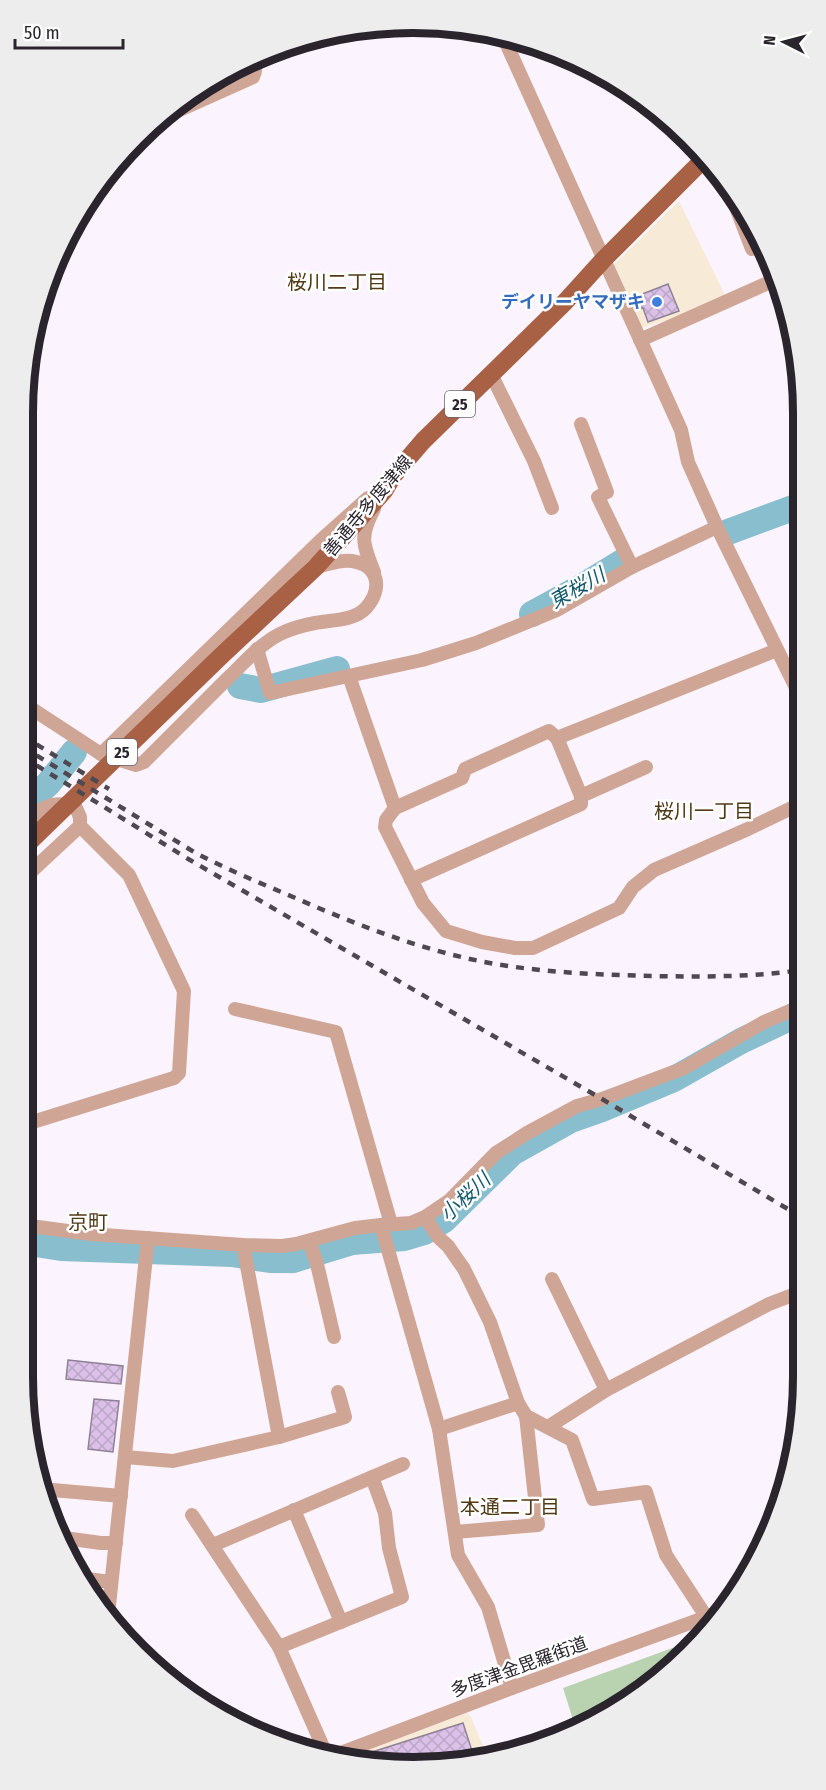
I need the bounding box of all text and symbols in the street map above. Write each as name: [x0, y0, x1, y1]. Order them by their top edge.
scale bar: [15, 12, 123, 50]
north arrow: [754, 12, 814, 72]
text: 50 m: [24, 22, 60, 44]
text: N: [760, 35, 780, 46]
district label: 桜川二丁目: [287, 270, 387, 294]
place label: デイリーヤマザキ: [501, 291, 645, 313]
marker: デイリーヤマザキ: [650, 295, 664, 309]
road number: 25: [445, 391, 475, 417]
street label: 善通寺多度津線: [319, 451, 417, 561]
water label: 東桜川: [545, 562, 611, 613]
road number: 25: [107, 739, 137, 765]
district label: 桜川一丁目: [654, 799, 754, 823]
water label: 小桜川: [435, 1166, 497, 1226]
district label: 京町: [68, 1210, 108, 1234]
district label: 本通二丁目: [460, 1495, 560, 1519]
street label: 多度津金毘羅街道: [448, 1632, 590, 1702]

